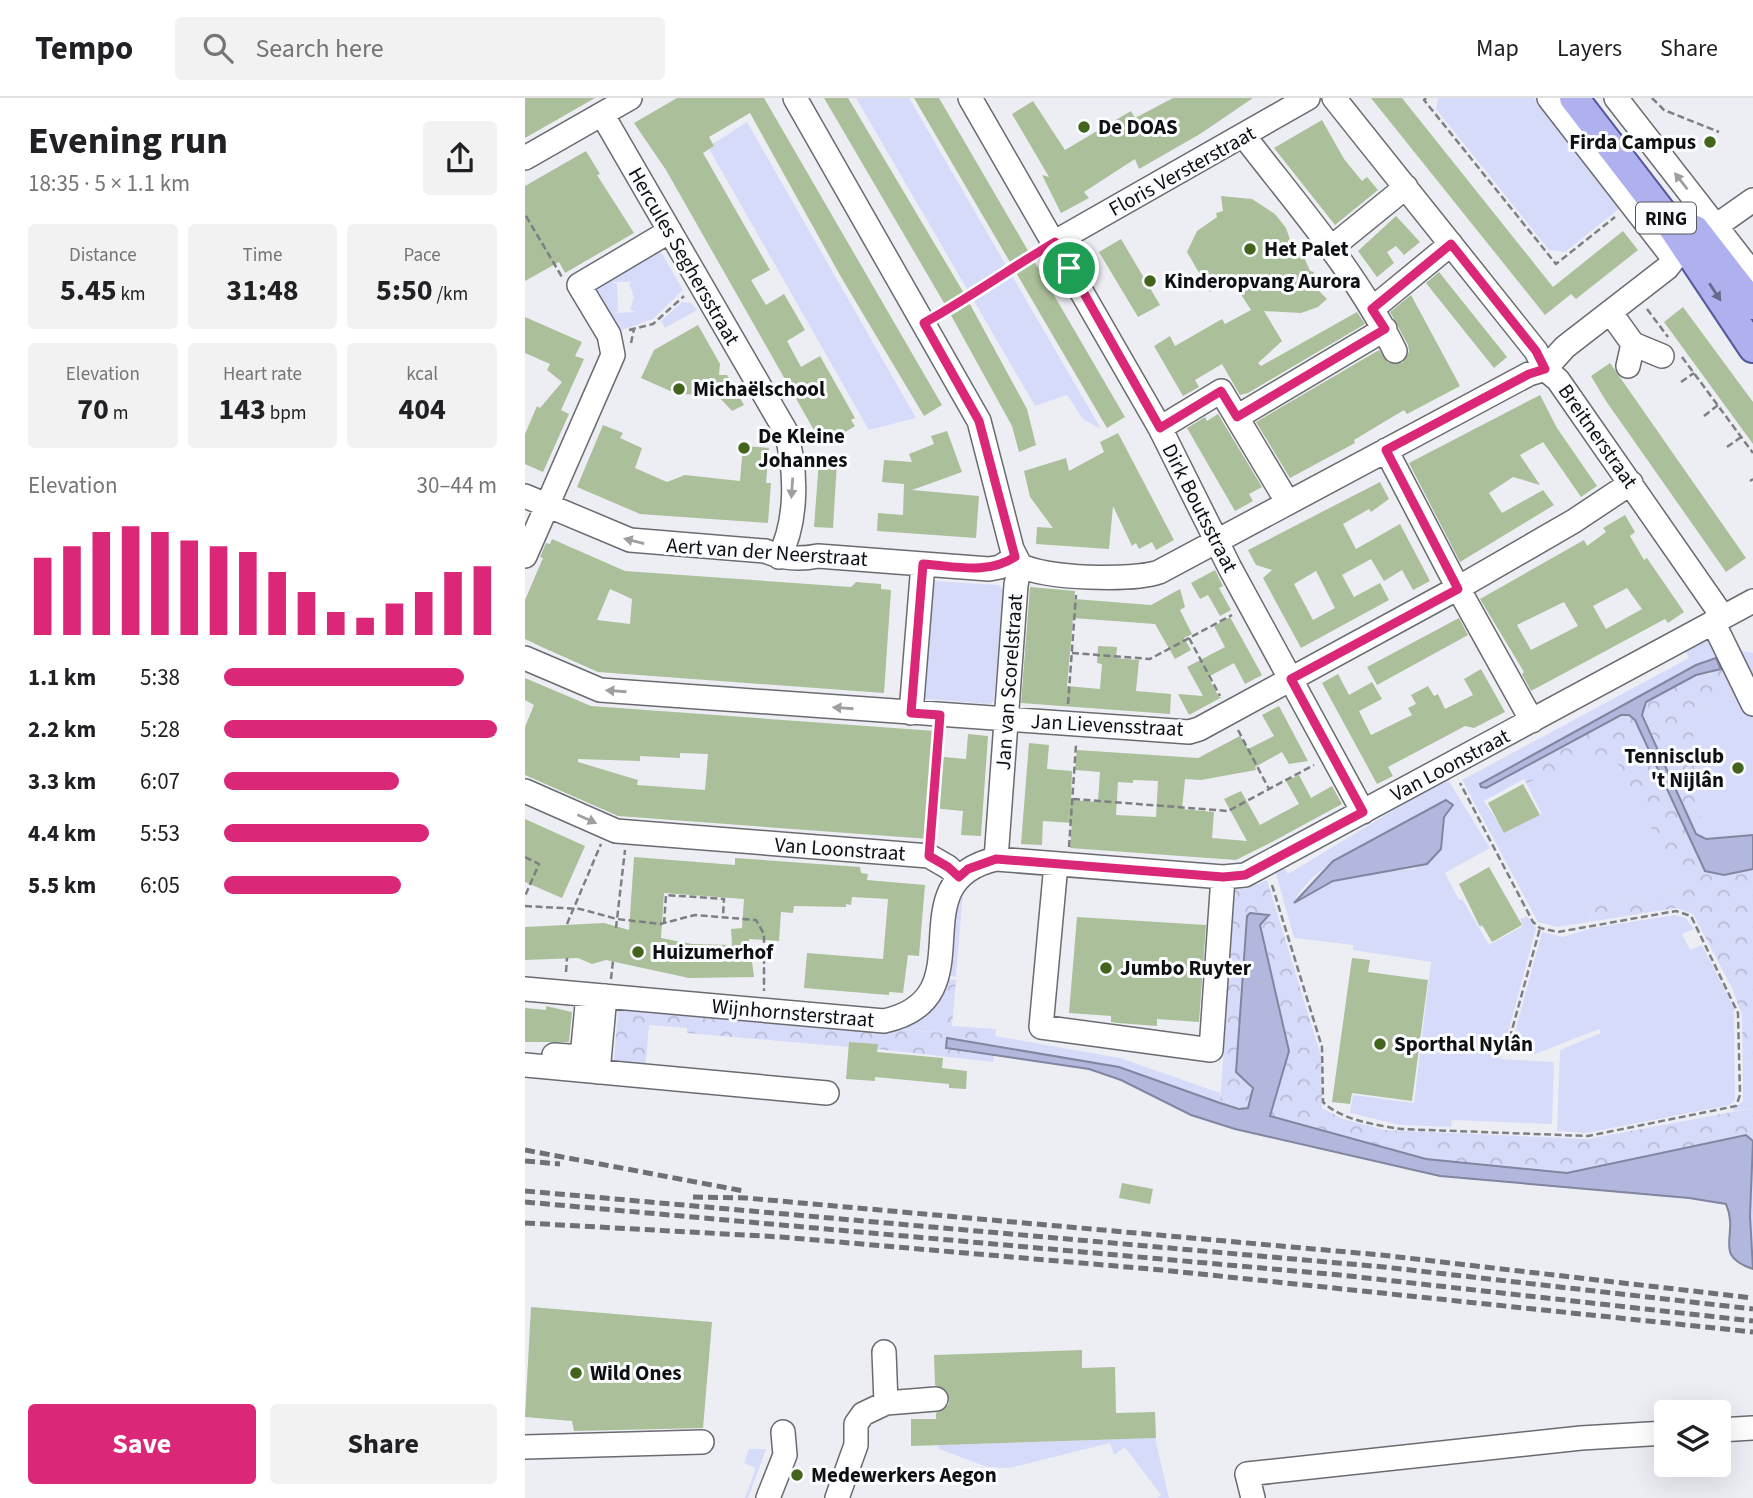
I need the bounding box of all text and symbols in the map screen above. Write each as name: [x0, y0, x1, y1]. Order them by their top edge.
search box: [175, 17, 665, 80]
text: Tempo: [35, 25, 133, 72]
icon: search: [199, 29, 237, 67]
text: Search here: [255, 30, 384, 67]
text: Map: [1476, 31, 1519, 66]
text: Layers: [1557, 31, 1622, 66]
text: Share: [1660, 31, 1718, 66]
place label: De DOAS: [1098, 112, 1178, 142]
text: Evening run: [28, 114, 228, 168]
street label: Floris Versterstraat: [1103, 118, 1261, 224]
marker: De DOAS: [1076, 119, 1092, 135]
button: share: [423, 121, 497, 195]
place label: Firda Campus: [1569, 127, 1696, 157]
marker: Firda Campus: [1702, 134, 1718, 150]
street label: Hercules Seghersstraat: [621, 161, 747, 351]
text: 18:35 · 5 × 1.1 km: [28, 167, 190, 200]
one-way arrow: [1675, 172, 1689, 190]
road number: RING: [1636, 202, 1696, 234]
place label: Het Palet: [1264, 234, 1349, 264]
pin: [1039, 238, 1099, 298]
marker: Het Palet: [1242, 241, 1258, 257]
text: Distance: [69, 242, 137, 269]
text: Time: [242, 242, 283, 269]
text: Pace: [404, 242, 441, 269]
icon: arrive: [1050, 249, 1088, 287]
place label: Kinderopvang Aurora: [1164, 266, 1361, 296]
text: 5.45: [60, 269, 117, 312]
text: 31:48: [226, 269, 299, 312]
text: 5:50: [376, 269, 433, 312]
marker: Kinderopvang Aurora: [1142, 273, 1158, 289]
text: km: [117, 281, 146, 308]
text: /km: [433, 281, 468, 308]
one-way arrow: [1708, 282, 1721, 301]
text: Elevation: [66, 361, 140, 388]
text: Heart rate: [223, 361, 302, 388]
text: kcal: [406, 361, 438, 388]
place label: Michaëlschool: [693, 374, 825, 404]
street label: Breitnerstraat: [1551, 378, 1645, 494]
marker: Michaëlschool: [671, 381, 687, 397]
text: 70: [77, 388, 109, 431]
text: 143: [218, 388, 266, 431]
text: 404: [398, 388, 446, 431]
text: m: [109, 400, 128, 427]
text: bpm: [266, 400, 307, 427]
place label: De Kleine Johannes: [758, 421, 848, 475]
street label: Dirk Boutsstraat: [1155, 438, 1245, 578]
marker: De Kleine Johannes: [736, 440, 752, 456]
text: Elevation: [28, 469, 118, 502]
text: 30–44 m: [417, 469, 497, 502]
one-way arrow: [786, 477, 797, 499]
street label: Aert van der Neerstraat: [665, 530, 869, 574]
one-way arrow: [623, 535, 645, 546]
street label: Jan van Scorelstraat: [988, 593, 1030, 771]
text: 1.1 km: [28, 661, 96, 694]
text: 5:38: [140, 661, 180, 694]
one-way arrow: [605, 685, 627, 696]
one-way arrow: [832, 702, 854, 713]
street label: Jan Lievensstraat: [1030, 706, 1184, 744]
text: 2.2 km: [28, 713, 96, 746]
text: 5:28: [140, 713, 180, 746]
street label: Van Loonstraat: [1385, 721, 1515, 809]
place label: Tennisclub 't Nijlân: [1624, 741, 1724, 795]
marker: Tennisclub 't Nijlân: [1730, 760, 1746, 776]
text: 3.3 km: [28, 765, 96, 798]
text: 6:07: [140, 765, 180, 798]
one-way arrow: [577, 814, 598, 825]
text: 4.4 km: [28, 817, 96, 850]
text: 5:53: [140, 817, 180, 850]
street label: Van Loonstraat: [774, 829, 906, 869]
text: 5.5 km: [28, 869, 96, 902]
text: 6:05: [140, 869, 180, 902]
place label: Huizumerhof: [652, 937, 774, 967]
marker: Huizumerhof: [630, 944, 646, 960]
place label: Jumbo Ruyter: [1120, 953, 1252, 983]
marker: Jumbo Ruyter: [1098, 960, 1114, 976]
street label: Wijnhornsterstraat: [711, 991, 875, 1035]
place label: Sporthal Nylân: [1394, 1029, 1533, 1059]
marker: Sporthal Nylân: [1372, 1036, 1388, 1052]
place label: Wild Ones: [590, 1358, 682, 1388]
marker: Wild Ones: [568, 1365, 584, 1381]
map controls: [1654, 1400, 1731, 1477]
button: layers: [1654, 1400, 1731, 1477]
button: Save: [28, 1404, 256, 1484]
button: Share: [270, 1404, 497, 1484]
place label: Medewerkers Aegon: [811, 1460, 997, 1490]
marker: Medewerkers Aegon: [789, 1467, 805, 1483]

